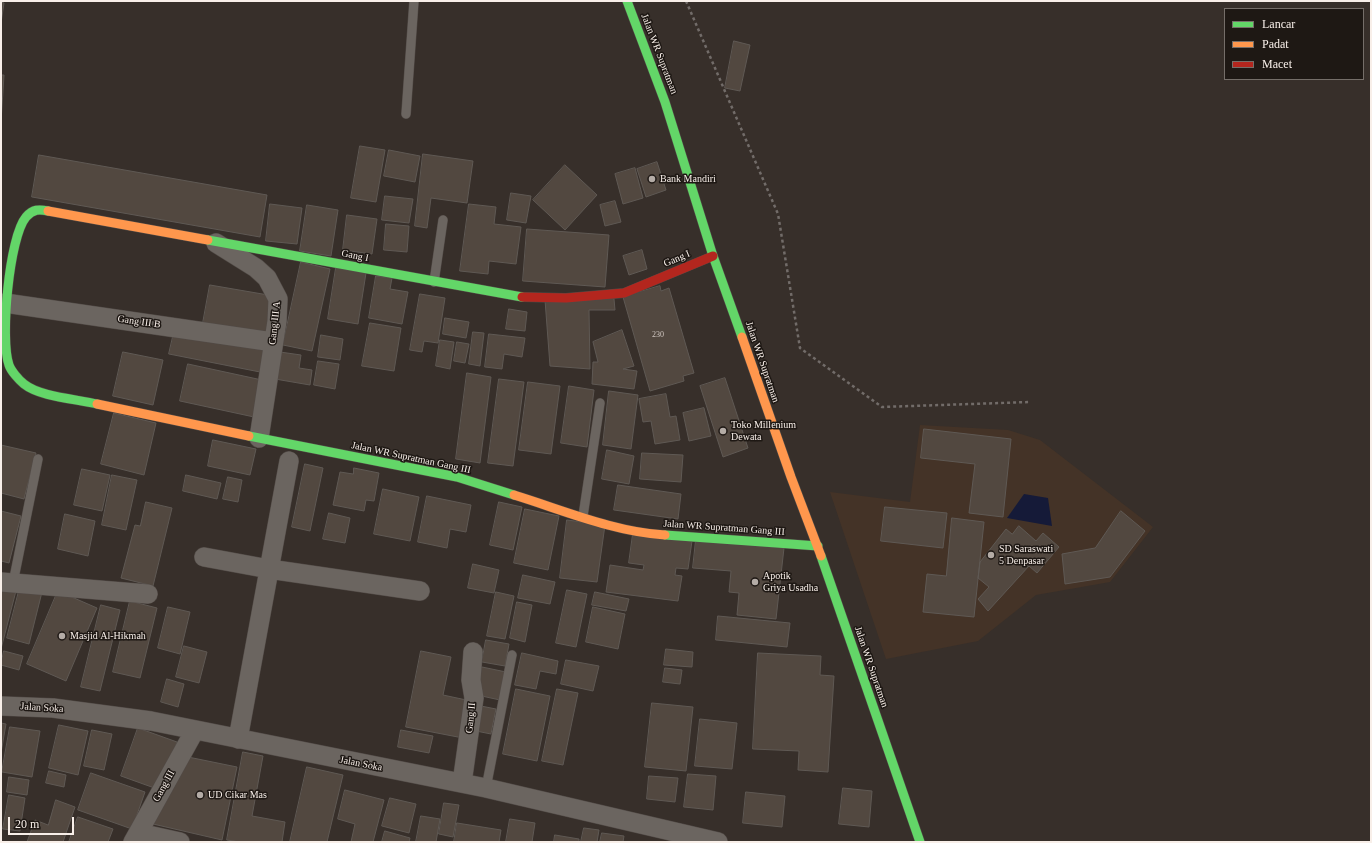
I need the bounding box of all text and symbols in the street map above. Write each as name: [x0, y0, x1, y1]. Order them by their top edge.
legend: [1224, 8, 1364, 80]
street label: Jalan WR Supratman: [638, 12, 680, 96]
text: Lancar: [1262, 17, 1295, 31]
text: Padat: [1262, 37, 1289, 51]
text: Macet: [1262, 57, 1292, 71]
place label: Bank Mandiri: [660, 173, 716, 185]
marker: Bank Mandiri: [647, 174, 657, 184]
street label: Gang I: [340, 247, 370, 265]
street label: Gang I: [662, 248, 692, 270]
street label: Gang III A: [267, 301, 283, 345]
street label: Gang III B: [117, 313, 161, 331]
street label: Jalan WR Supratman: [742, 320, 782, 404]
house number: 230: [652, 330, 664, 340]
place label: Toko Millenium Dewata: [731, 419, 796, 442]
marker: Toko Millenium Dewata: [718, 426, 728, 436]
street label: Jalan WR Supratman Gang III: [350, 439, 472, 477]
street label: Jalan WR Supratman Gang III: [663, 518, 785, 538]
place label: SD Saraswati 5 Denpasar: [999, 543, 1053, 566]
marker: SD Saraswati 5 Denpasar: [986, 550, 996, 560]
place label: Apotik Griya Usadha: [763, 570, 818, 594]
marker: Apotik Griya Usadha: [750, 577, 760, 587]
street label: Jalan WR Supratman: [851, 625, 891, 709]
place label: Masjid Al-Hikmah: [70, 630, 146, 642]
marker: Masjid Al-Hikmah: [57, 631, 67, 641]
street label: Jalan Soka: [20, 701, 64, 715]
street label: Gang II: [463, 702, 479, 734]
street label: Jalan Soka: [339, 754, 383, 774]
street label: Gang III: [150, 768, 178, 804]
place label: UD Cikar Mas: [208, 789, 267, 801]
marker: UD Cikar Mas: [195, 790, 205, 800]
scale bar: [10, 809, 76, 835]
text: 20 m: [15, 817, 39, 831]

